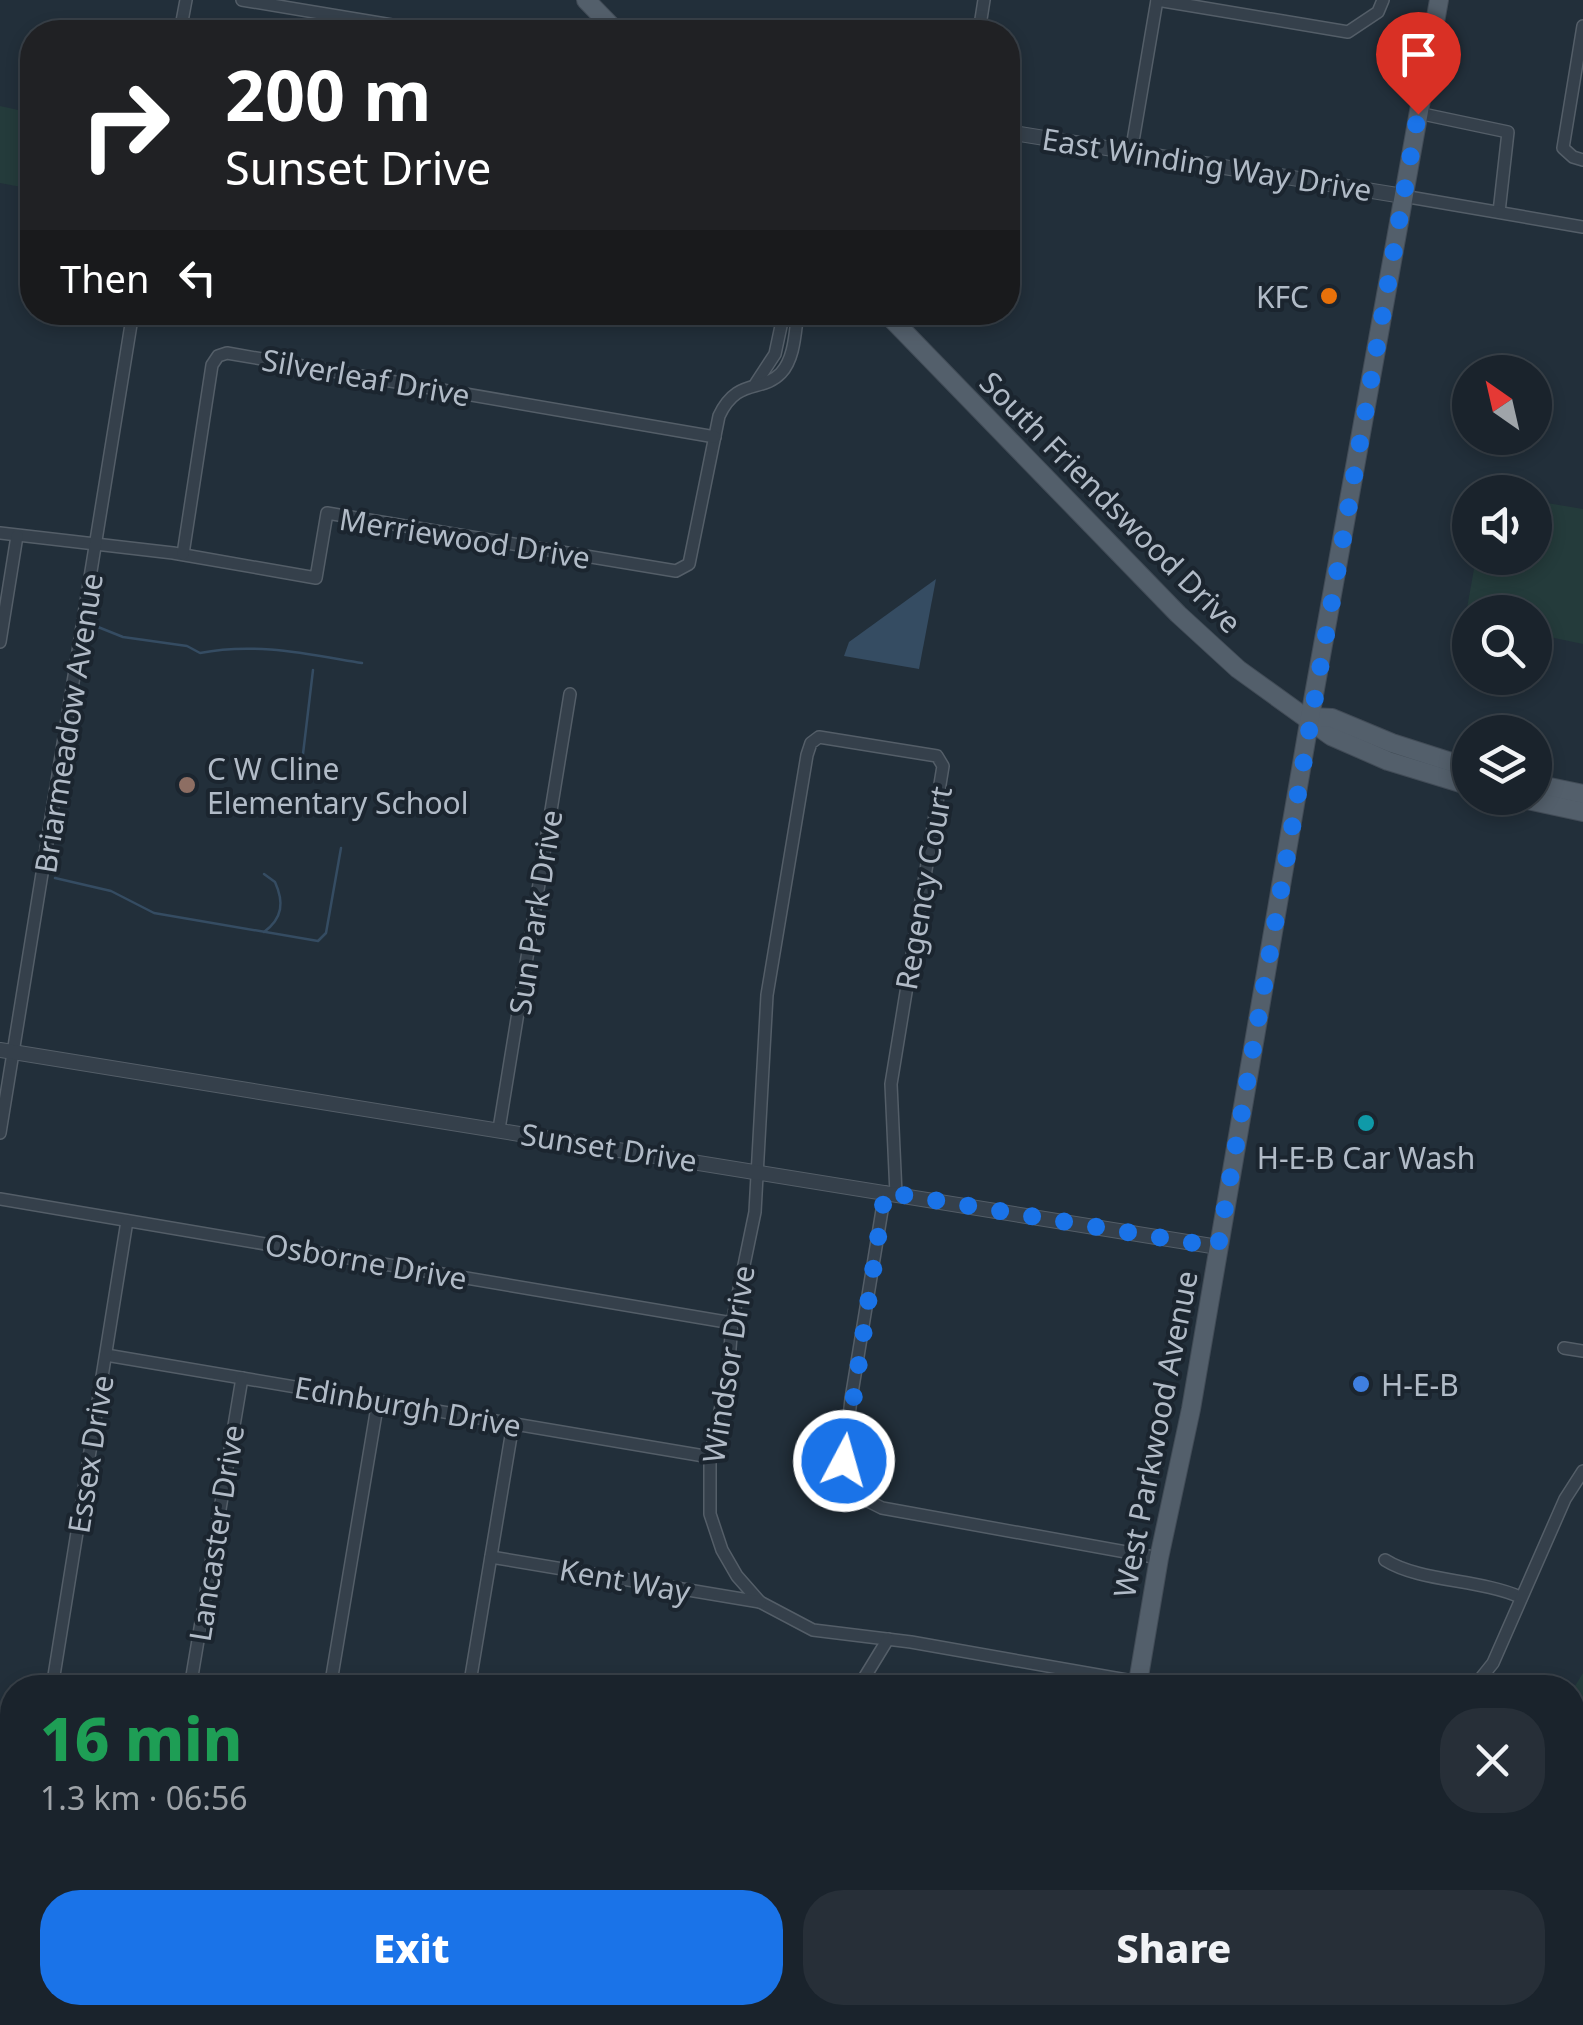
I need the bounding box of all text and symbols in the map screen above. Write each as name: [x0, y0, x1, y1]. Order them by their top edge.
pin: [1376, 12, 1461, 115]
icon: arrive: [1391, 27, 1446, 82]
text: 200 m: [225, 46, 432, 142]
icon: right: [60, 60, 190, 190]
street label: East Winding Way Drive: [1039, 118, 1375, 210]
text: Sunset Drive: [225, 137, 492, 198]
icon: left: [170, 250, 225, 305]
text: Then: [60, 252, 150, 304]
place label: KFC: [1256, 276, 1309, 317]
marker: KFC: [1318, 285, 1340, 307]
street label: Silverleaf Drive: [259, 339, 473, 415]
north arrow: [1452, 355, 1552, 455]
map controls: [1452, 355, 1552, 815]
street label: South Friendswood Drive: [971, 362, 1251, 642]
button: sound: [1452, 475, 1552, 575]
street label: Merriewood Drive: [337, 498, 593, 578]
street label: Briarmeadow Avenue: [24, 570, 112, 876]
button: search: [1452, 595, 1552, 695]
button: layers: [1452, 715, 1552, 815]
place label: C W Cline Elementary School: [207, 748, 468, 823]
marker: C W Cline Elementary School: [176, 774, 198, 796]
street label: Regency Court: [885, 783, 961, 993]
street label: Sun Park Drive: [499, 807, 571, 1017]
marker: H-E-B Car Wash: [1355, 1112, 1377, 1134]
street label: Sunset Drive: [518, 1113, 700, 1181]
place label: H-E-B Car Wash: [1257, 1137, 1475, 1178]
street label: Osborne Drive: [262, 1223, 470, 1299]
street label: Windsor Drive: [692, 1262, 764, 1466]
street label: West Parkwood Avenue: [1103, 1267, 1207, 1601]
place label: H-E-B: [1381, 1364, 1459, 1405]
street label: Edinburgh Drive: [291, 1366, 525, 1446]
street label: Essex Drive: [57, 1372, 123, 1536]
marker: H-E-B: [1350, 1373, 1372, 1395]
position arrow: [792, 1409, 896, 1513]
street label: Lancaster Drive: [179, 1422, 253, 1644]
street label: Kent Way: [556, 1548, 694, 1612]
text: 16 min: [40, 1697, 242, 1779]
button: close: [1440, 1708, 1545, 1813]
text: 1.3 km · 06:56: [40, 1776, 248, 1819]
button: Exit: [40, 1890, 783, 2005]
button: Share: [803, 1890, 1545, 2005]

